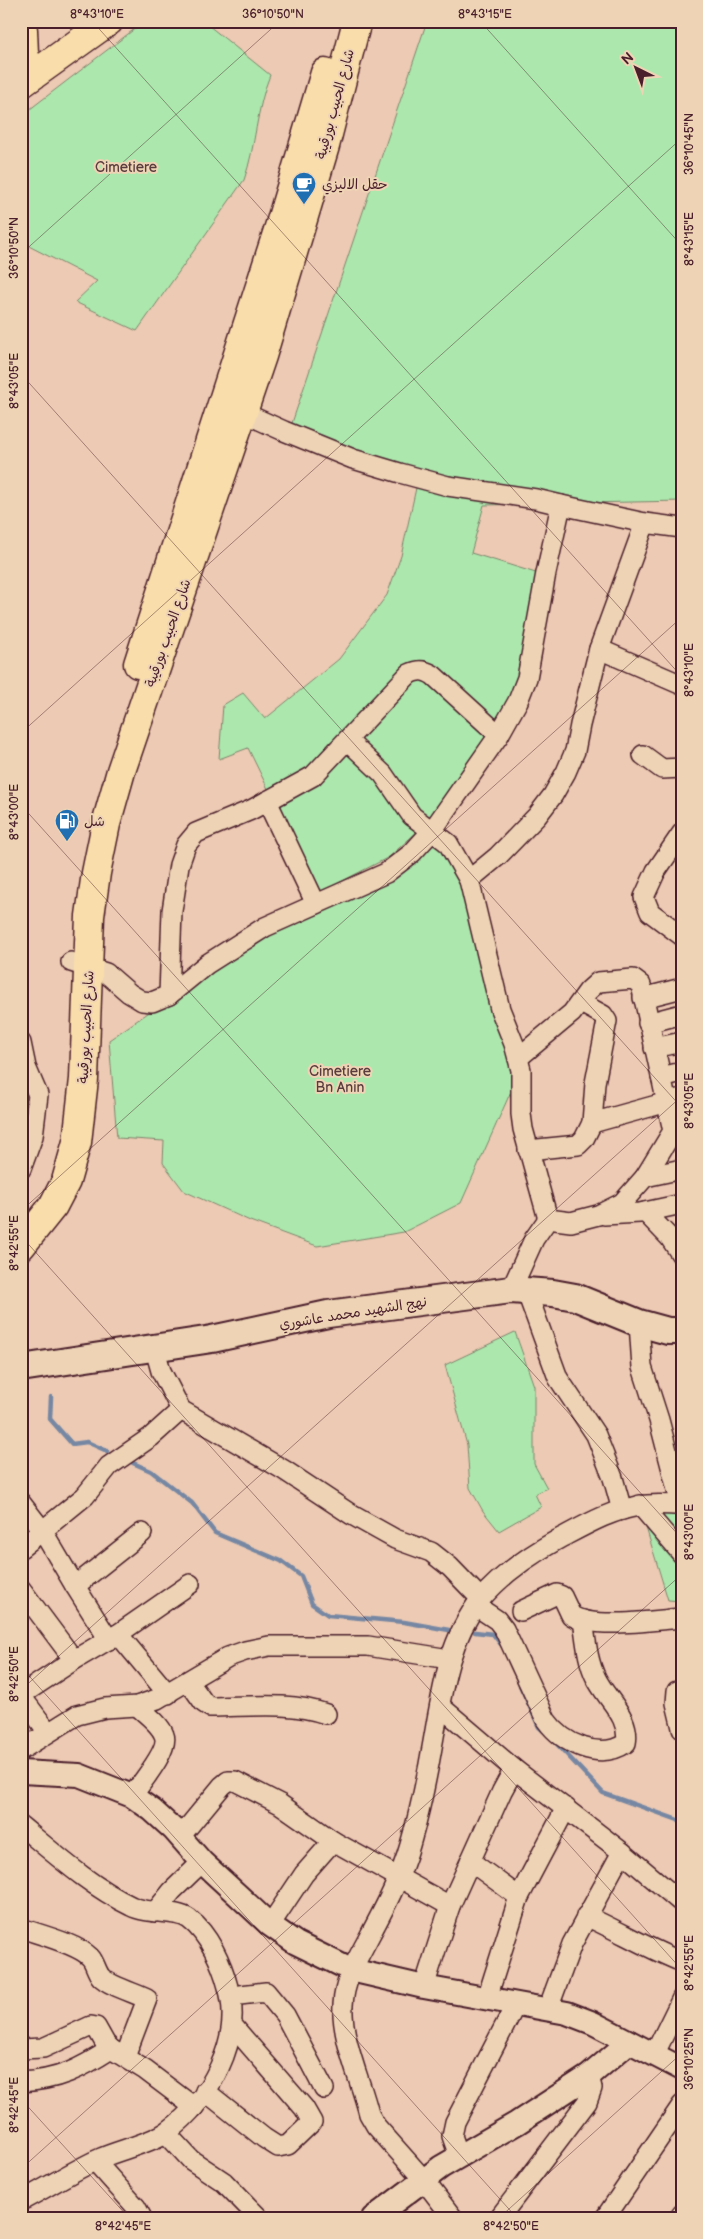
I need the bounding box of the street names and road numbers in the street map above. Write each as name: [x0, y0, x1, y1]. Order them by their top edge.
street label: شارع الحبيب بورقيبة: [312, 47, 359, 161]
street label: شارع الحبيب بورقيبة: [142, 577, 195, 690]
street label: شارع الحبيب بورقيبة: [75, 970, 98, 1084]
street label: نهج الشهيد محمد عاشوري: [278, 1293, 428, 1335]

